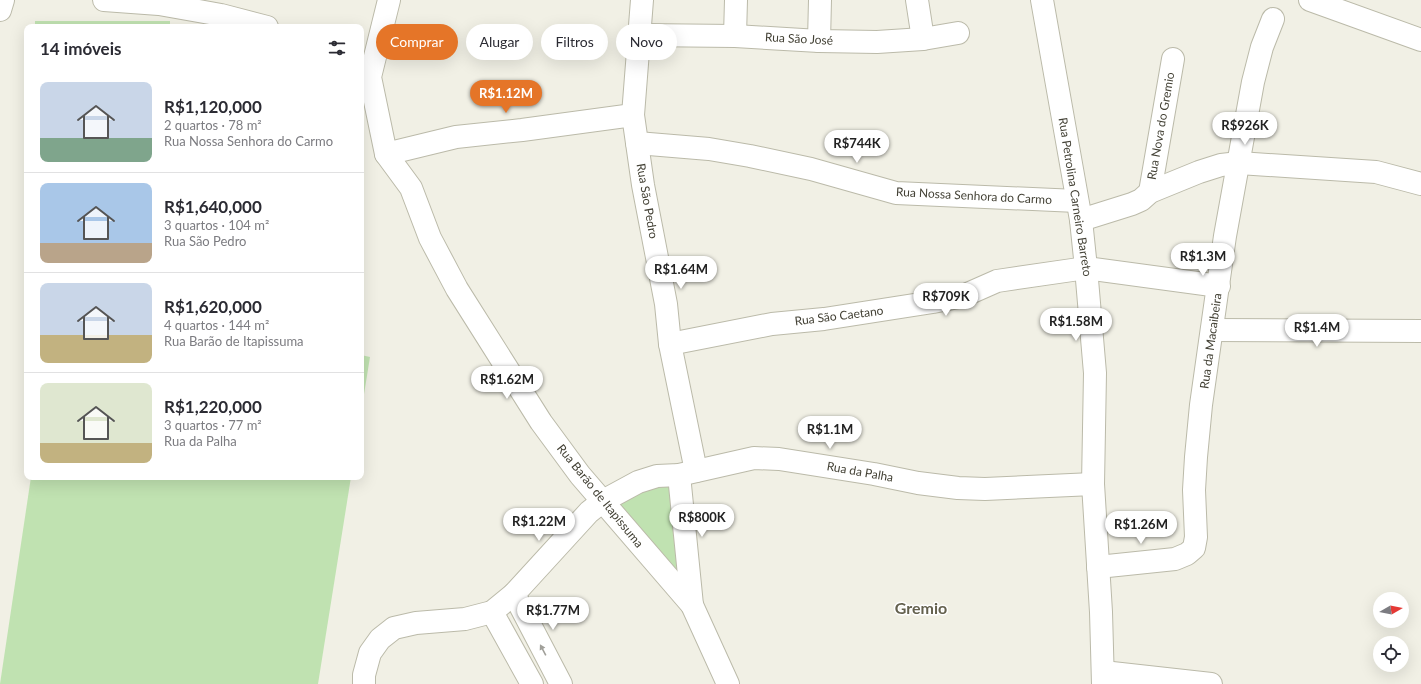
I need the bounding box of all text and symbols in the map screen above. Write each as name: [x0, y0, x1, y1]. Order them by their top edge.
chip: Comprar: [376, 24, 458, 60]
chip: Alugar: [466, 24, 533, 60]
chip: Filtros: [541, 24, 608, 60]
chip: Novo: [616, 24, 677, 60]
street label: Rua São José: [765, 29, 833, 48]
icon: filters: [326, 37, 348, 59]
text: 14 imóveis: [40, 38, 121, 59]
street label: Rua Nova do Gremio: [1144, 71, 1177, 181]
pin: R$1.12M: [469, 80, 543, 114]
text: R$1.12M: [479, 85, 533, 101]
text: R$1,120,000: [164, 96, 262, 117]
icon: home: [72, 98, 120, 146]
pin: R$926K: [1212, 112, 1278, 146]
street label: Rua Petrolina Carneiro Barreto: [1056, 116, 1095, 278]
text: 2 quartos · 78 m²: [164, 117, 262, 133]
text: R$926K: [1221, 117, 1269, 133]
pin: R$744K: [824, 130, 890, 164]
text: Rua Nossa Senhora do Carmo: [164, 133, 333, 149]
text: R$744K: [833, 135, 881, 151]
street label: Rua São Pedro: [633, 162, 662, 240]
street label: Rua Nossa Senhora do Carmo: [896, 184, 1053, 207]
text: R$1,640,000: [164, 196, 262, 217]
icon: home: [72, 199, 120, 247]
text: 3 quartos · 104 m²: [164, 217, 269, 233]
text: Rua São Pedro: [164, 233, 246, 249]
pin: R$1.3M: [1170, 243, 1236, 277]
text: R$1.3M: [1180, 248, 1226, 264]
pin: R$1.64M: [644, 256, 718, 290]
text: R$1.64M: [654, 261, 708, 277]
pin: R$709K: [913, 283, 979, 317]
text: R$709K: [922, 288, 970, 304]
street label: Rua da Macaibeira: [1196, 292, 1225, 390]
text: R$1,620,000: [164, 296, 262, 317]
icon: home: [72, 299, 120, 347]
street label: Rua São Caetano: [794, 303, 884, 328]
pin: R$1.58M: [1039, 308, 1113, 342]
text: R$1.58M: [1049, 313, 1103, 329]
pin: R$1.4M: [1284, 314, 1350, 348]
text: 4 quartos · 144 m²: [164, 317, 269, 333]
text: R$1.4M: [1294, 319, 1340, 335]
text: Rua Barão de Itapissuma: [164, 333, 304, 349]
pin: R$1.62M: [470, 366, 544, 400]
text: R$1.62M: [480, 371, 534, 387]
text: R$1,220,000: [164, 396, 262, 417]
icon: home: [72, 399, 120, 447]
pin: R$1.1M: [797, 416, 863, 450]
text: 3 quartos · 77 m²: [164, 417, 262, 433]
text: R$1.1M: [807, 421, 853, 437]
text: Rua da Palha: [164, 433, 237, 449]
street label: Rua Barão de Itapissuma: [554, 441, 647, 550]
street label: Rua da Palha: [826, 458, 895, 485]
pin: R$800K: [669, 504, 735, 538]
pin: R$1.22M: [502, 508, 576, 542]
text: R$800K: [678, 509, 726, 525]
pin: R$1.26M: [1104, 511, 1178, 545]
text: R$1.22M: [512, 513, 566, 529]
text: R$1.26M: [1114, 516, 1168, 532]
north arrow: [1373, 592, 1409, 628]
map controls: [1373, 592, 1409, 672]
pin: R$1.77M: [516, 597, 590, 631]
district label: Gremio: [895, 598, 947, 617]
text: R$1.77M: [526, 602, 580, 618]
button: locate: [1373, 636, 1409, 672]
one-way arrow: [540, 644, 546, 655]

